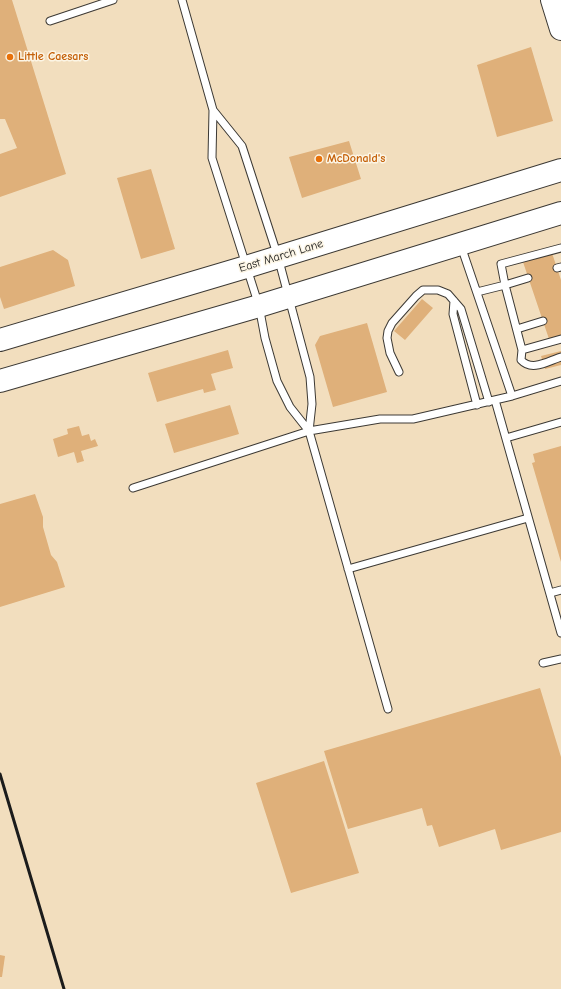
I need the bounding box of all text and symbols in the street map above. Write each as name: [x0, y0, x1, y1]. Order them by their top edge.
place label: Little Caesars: [18, 50, 88, 64]
marker: Little Caesars: [5, 52, 15, 62]
place label: McDonald's: [327, 152, 385, 166]
marker: McDonald's: [314, 154, 324, 164]
street label: East March Lane: [237, 236, 325, 276]

